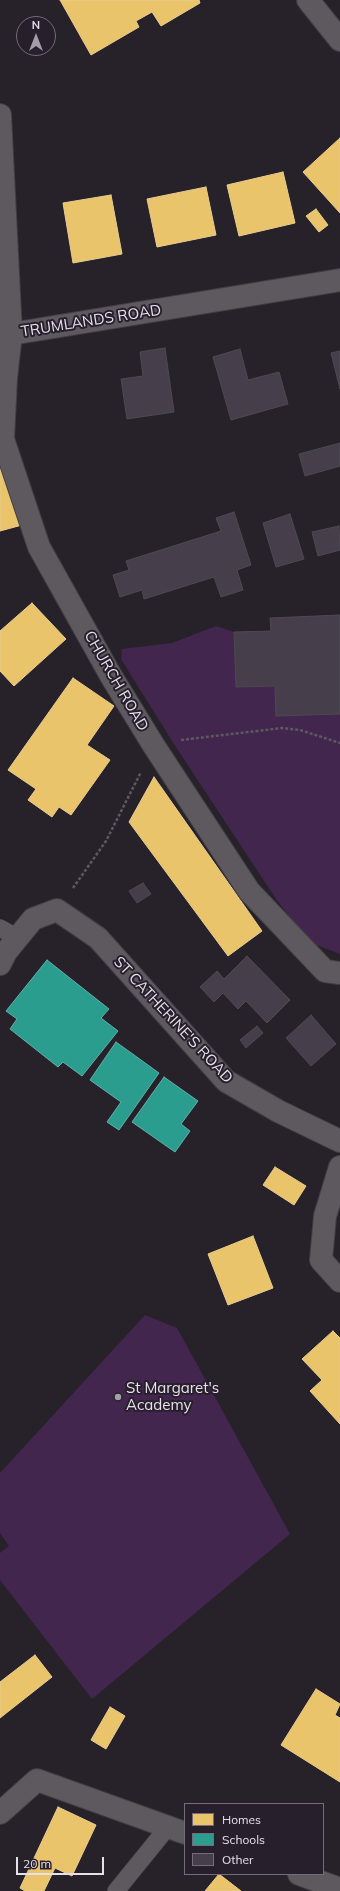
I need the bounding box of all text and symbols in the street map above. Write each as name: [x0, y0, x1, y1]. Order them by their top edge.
north arrow: [16, 16, 56, 56]
text: N: [32, 18, 40, 32]
street label: TRUMLANDS ROAD: [20, 301, 162, 341]
street label: CHURCH ROAD: [80, 628, 152, 734]
street label: ST CATHERINE'S ROAD: [110, 953, 236, 1087]
place label: St Margaret's Academy: [126, 1379, 219, 1414]
marker: St Margaret's Academy: [113, 1392, 123, 1402]
legend: [184, 1803, 324, 1875]
text: Homes: [222, 1812, 261, 1827]
text: Schools: [222, 1832, 265, 1847]
scale bar: [18, 1849, 106, 1875]
text: Other: [222, 1852, 253, 1867]
text: 20 m: [23, 1856, 51, 1871]

